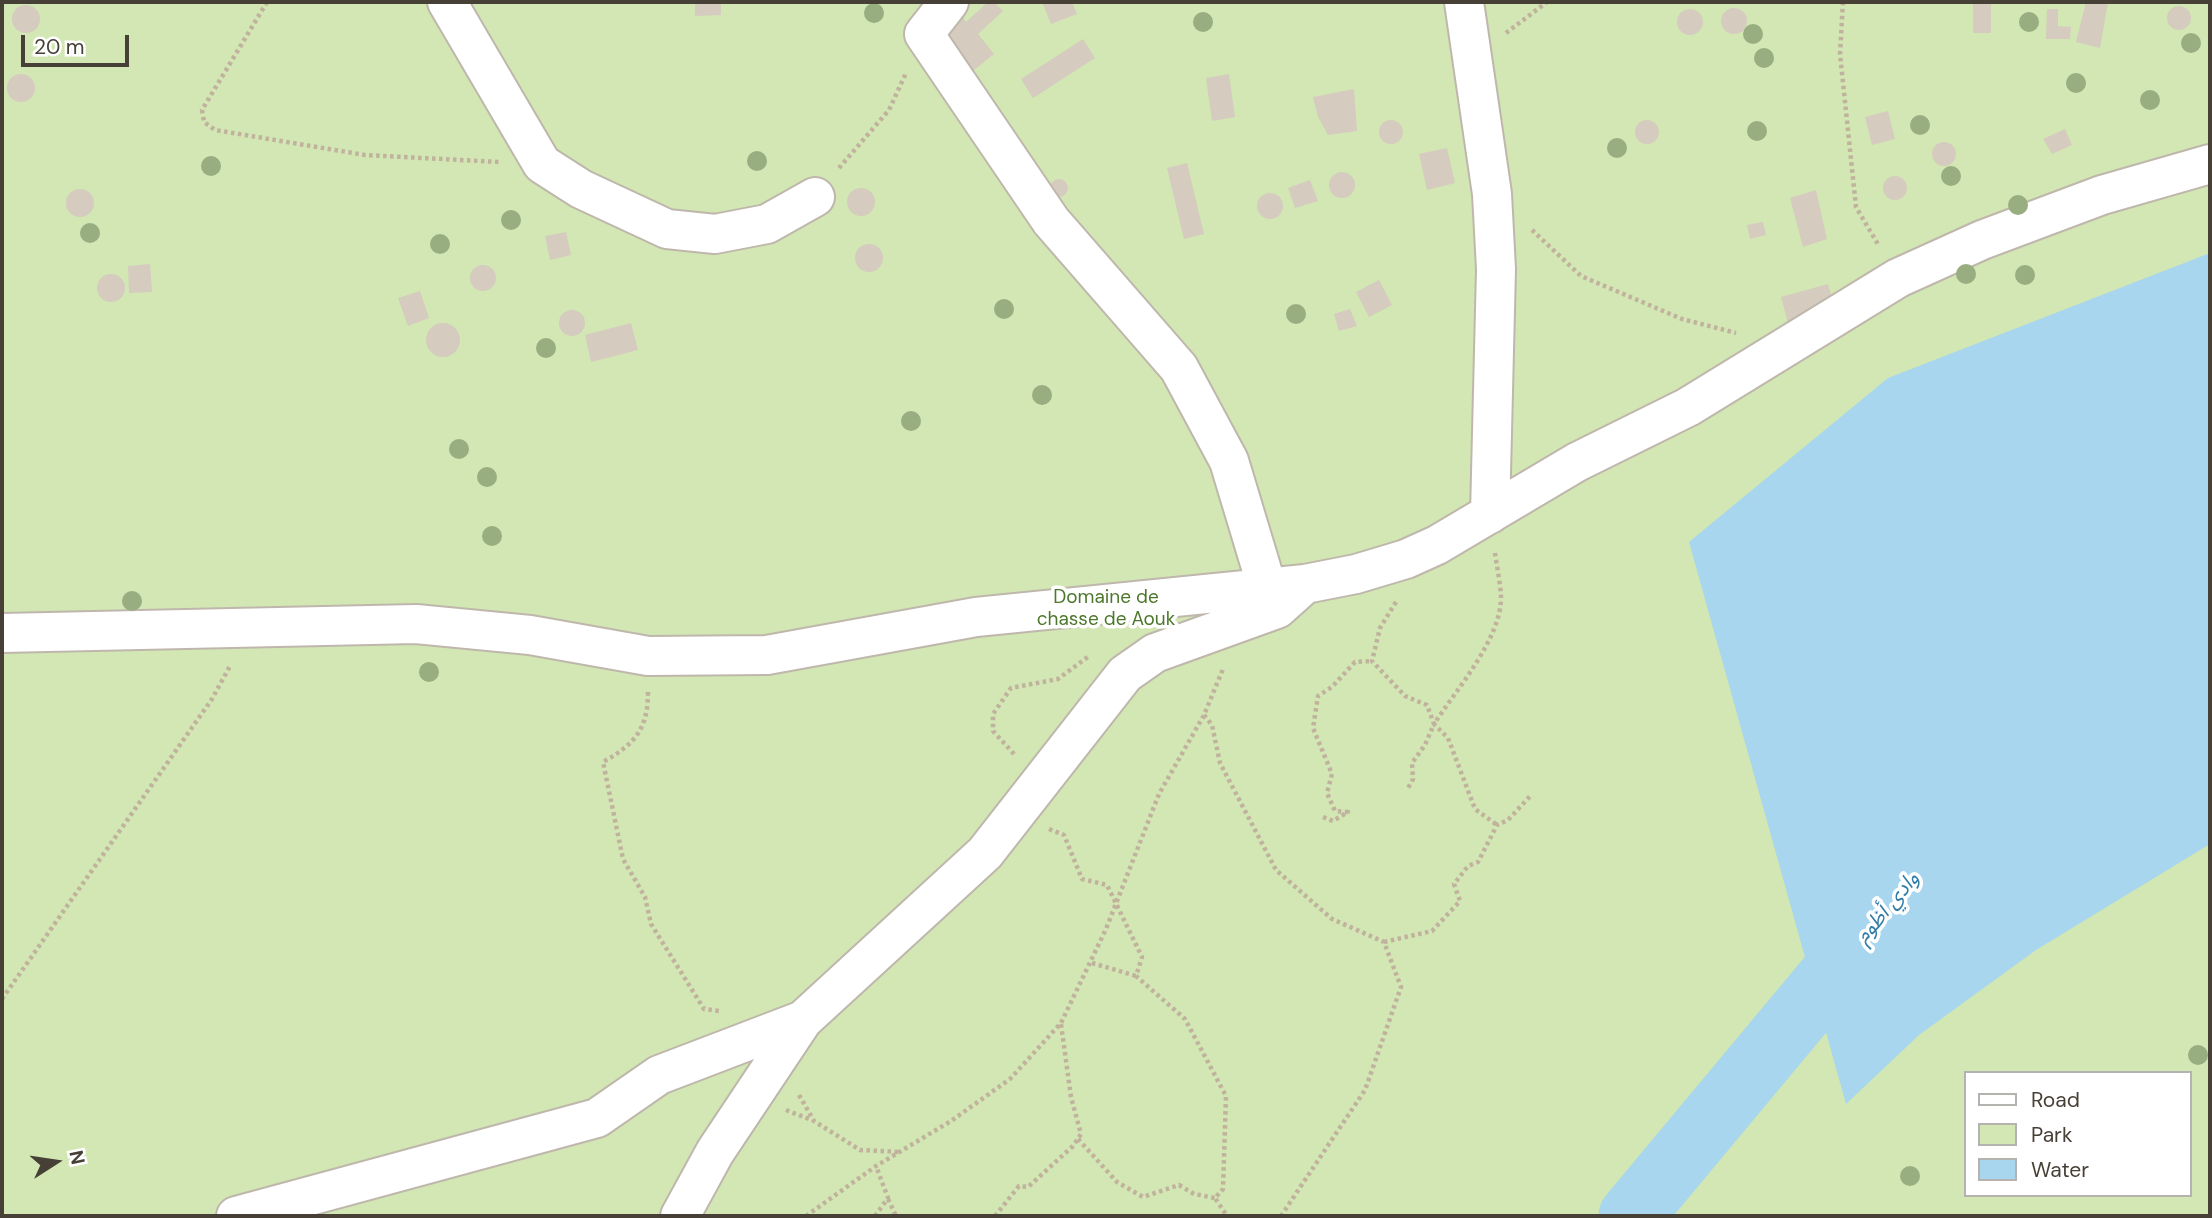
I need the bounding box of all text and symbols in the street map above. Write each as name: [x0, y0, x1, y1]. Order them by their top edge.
scale bar: [24, 21, 133, 65]
text: 20 m: [34, 33, 85, 61]
park label: Domaine de chasse de Aouk: [1037, 587, 1175, 631]
water label: وادي أظوم: [1851, 867, 1925, 949]
legend: [1964, 1071, 2191, 1197]
text: Road: [2031, 1086, 2080, 1114]
text: Park: [2031, 1121, 2072, 1149]
north arrow: [21, 1127, 91, 1197]
text: N: [63, 1148, 91, 1167]
text: Water: [2031, 1156, 2089, 1184]

